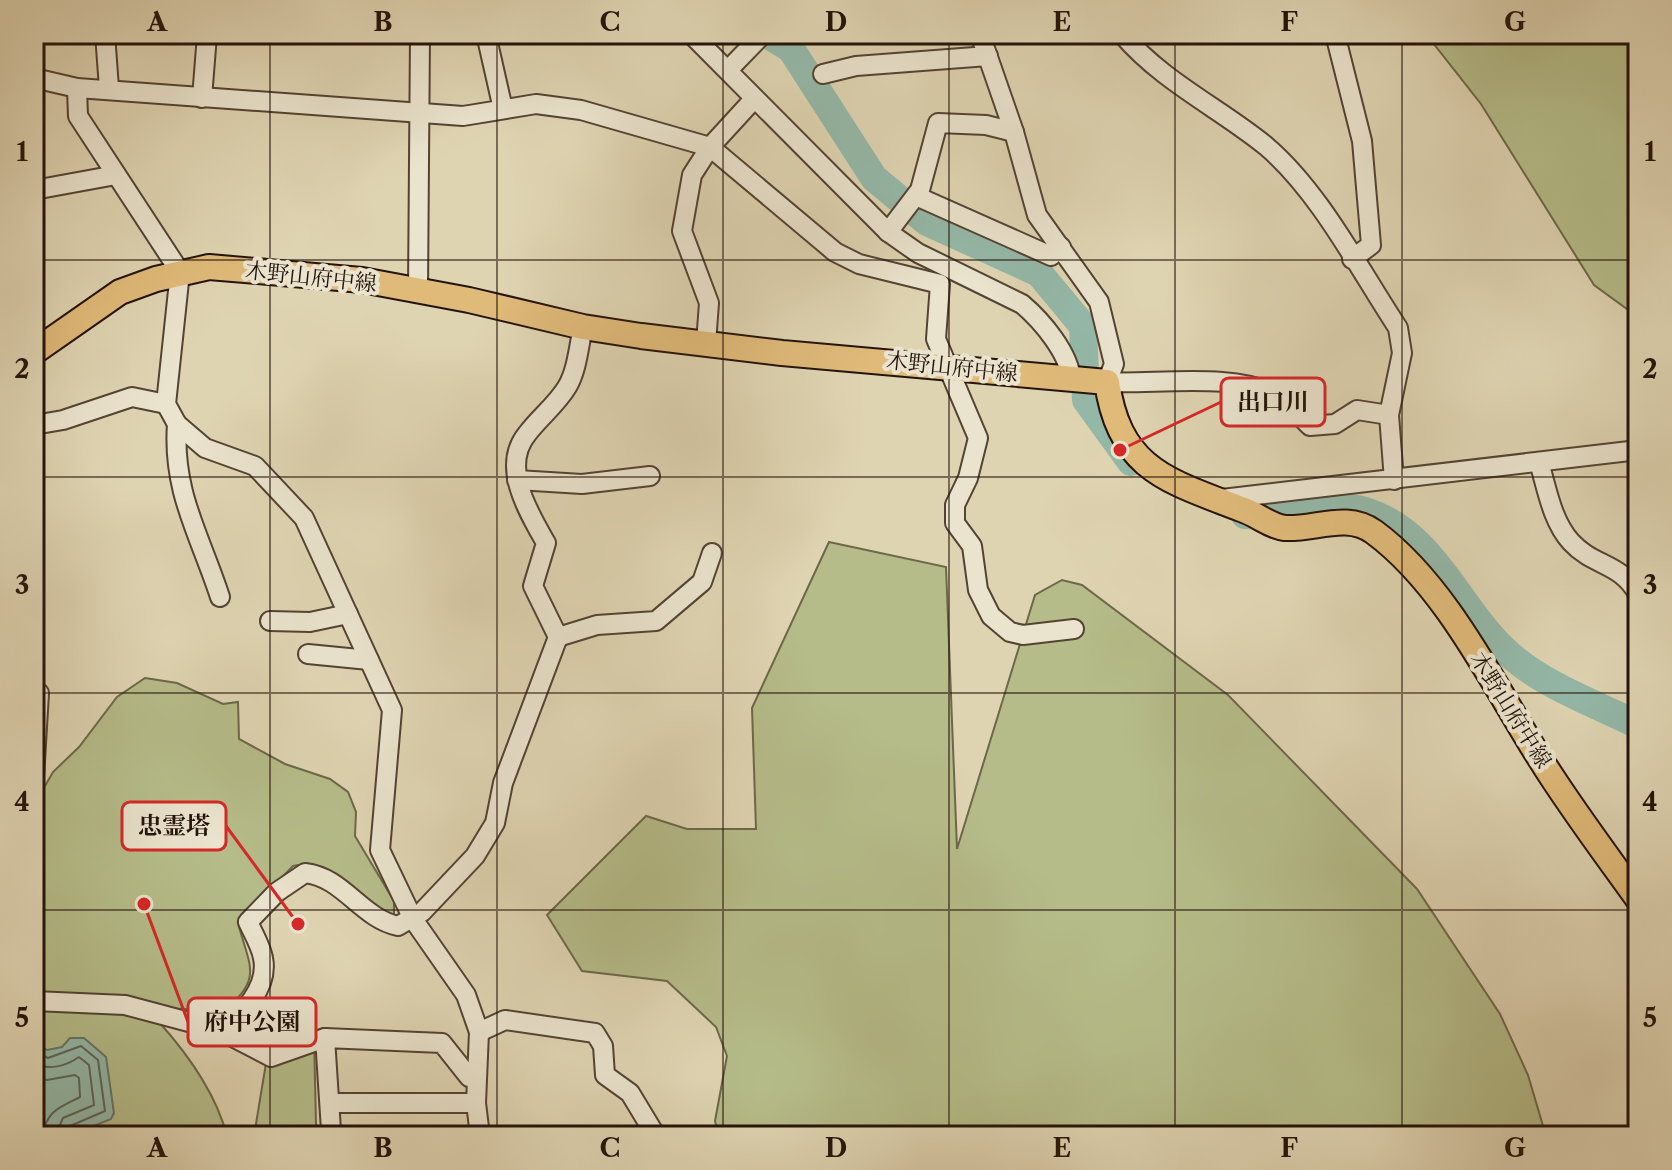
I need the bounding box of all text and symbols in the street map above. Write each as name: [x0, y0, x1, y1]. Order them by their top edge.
text: A: [146, 6, 168, 38]
text: B: [373, 6, 393, 38]
text: C: [600, 6, 620, 38]
text: D: [825, 6, 847, 38]
text: E: [1053, 6, 1071, 38]
text: F: [1280, 6, 1298, 38]
text: G: [1504, 6, 1526, 38]
text: 1: [16, 136, 28, 168]
text: 1: [1644, 136, 1656, 168]
street label: 木野山府中線: [244, 257, 378, 297]
street label: 木野山府中線: [885, 347, 1019, 387]
text: 2: [14, 353, 30, 385]
text: 2: [1642, 353, 1658, 385]
callout: 出口川: [1221, 378, 1325, 426]
text: 出口川: [1237, 387, 1309, 416]
text: 3: [15, 569, 29, 601]
text: 3: [1643, 569, 1657, 601]
street label: 木野山府中線: [1465, 647, 1557, 773]
text: 4: [14, 786, 30, 818]
text: 4: [1642, 786, 1658, 818]
callout: 忠霊塔: [122, 802, 226, 850]
text: 忠霊塔: [138, 811, 210, 840]
callout: 府中公園: [188, 998, 316, 1046]
text: 5: [15, 1002, 29, 1034]
text: 5: [1643, 1002, 1657, 1034]
text: 府中公園: [204, 1007, 300, 1036]
text: A: [146, 1132, 168, 1164]
text: B: [373, 1132, 393, 1164]
text: C: [600, 1132, 620, 1164]
text: D: [825, 1132, 847, 1164]
text: E: [1053, 1132, 1071, 1164]
text: F: [1280, 1132, 1298, 1164]
text: G: [1504, 1132, 1526, 1164]

